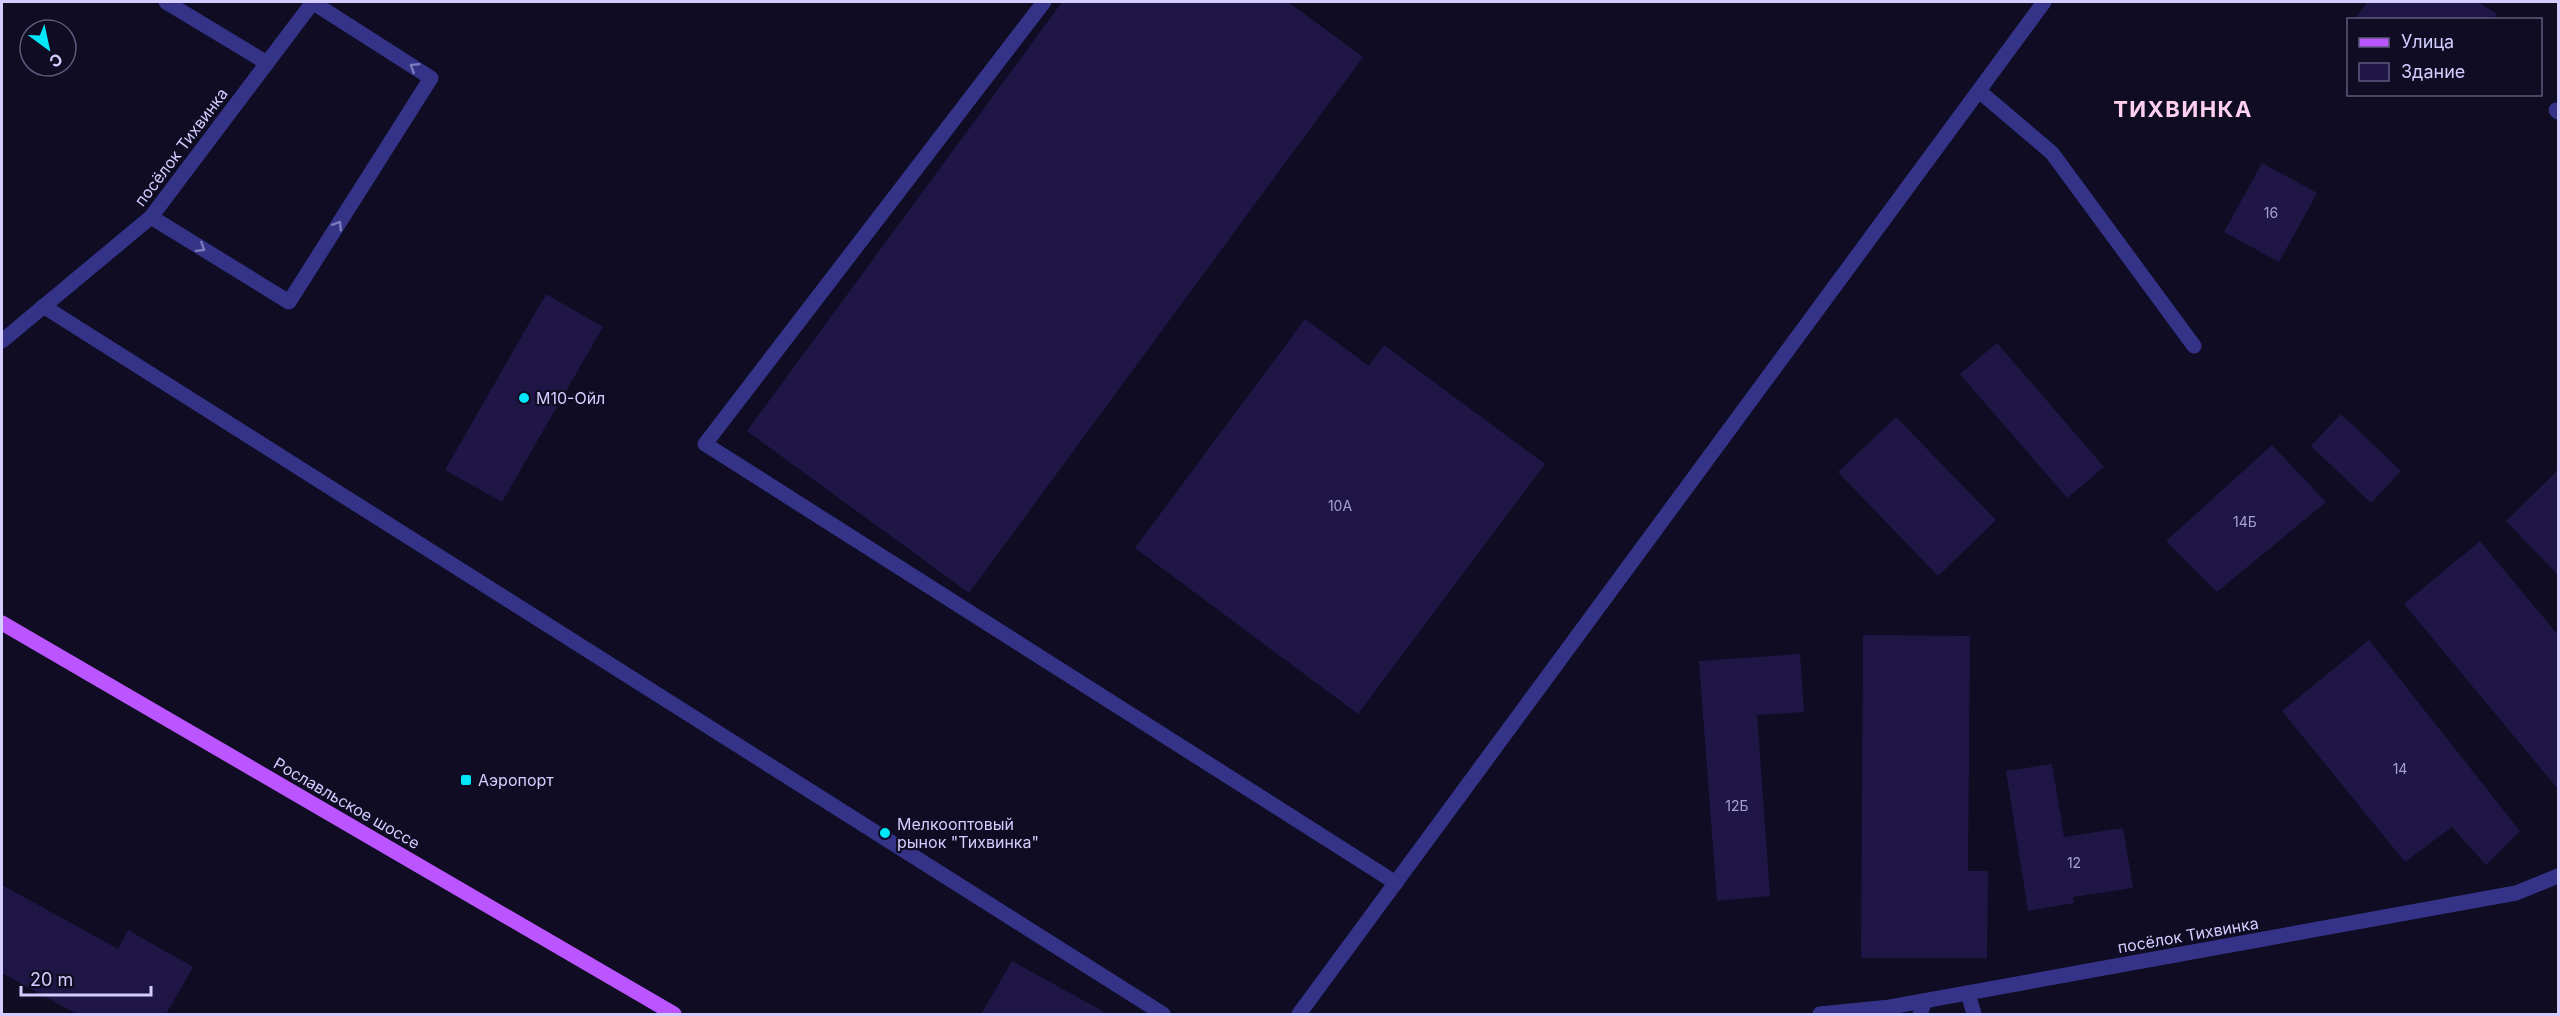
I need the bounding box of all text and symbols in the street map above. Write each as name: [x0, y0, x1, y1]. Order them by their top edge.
north arrow: [18, 18, 78, 78]
legend: [2347, 18, 2542, 96]
text: Улица: [2401, 31, 2454, 52]
text: С: [46, 49, 67, 72]
text: Здание: [2401, 61, 2465, 82]
one-way arrow: [410, 63, 420, 75]
street label: посёлок Тихвинка: [130, 84, 232, 210]
district label: ТИХВИНКА: [2113, 96, 2253, 122]
house number: 16: [2264, 204, 2278, 221]
one-way arrow: [331, 221, 342, 232]
one-way arrow: [195, 240, 205, 252]
place label: М10-Ойл: [536, 388, 605, 408]
marker: М10-Ойл: [517, 391, 531, 405]
house number: 10А: [1328, 497, 1352, 514]
house number: 14Б: [2233, 513, 2257, 530]
street label: Рославльское шоссе: [270, 753, 424, 853]
house number: 14: [2393, 760, 2407, 777]
place label: Аэропорт: [478, 770, 554, 790]
marker: Аэропорт: [459, 773, 473, 787]
house number: 12Б: [1725, 797, 1749, 814]
place label: Мелкооптовый рынок "Тихвинка": [897, 814, 1039, 852]
marker: Мелкооптовый рынок "Тихвинка": [878, 826, 892, 840]
house number: 12: [2067, 854, 2081, 871]
street label: посёлок Тихвинка: [2116, 913, 2260, 957]
scale bar: [21, 959, 152, 997]
text: 20 m: [30, 969, 73, 990]

